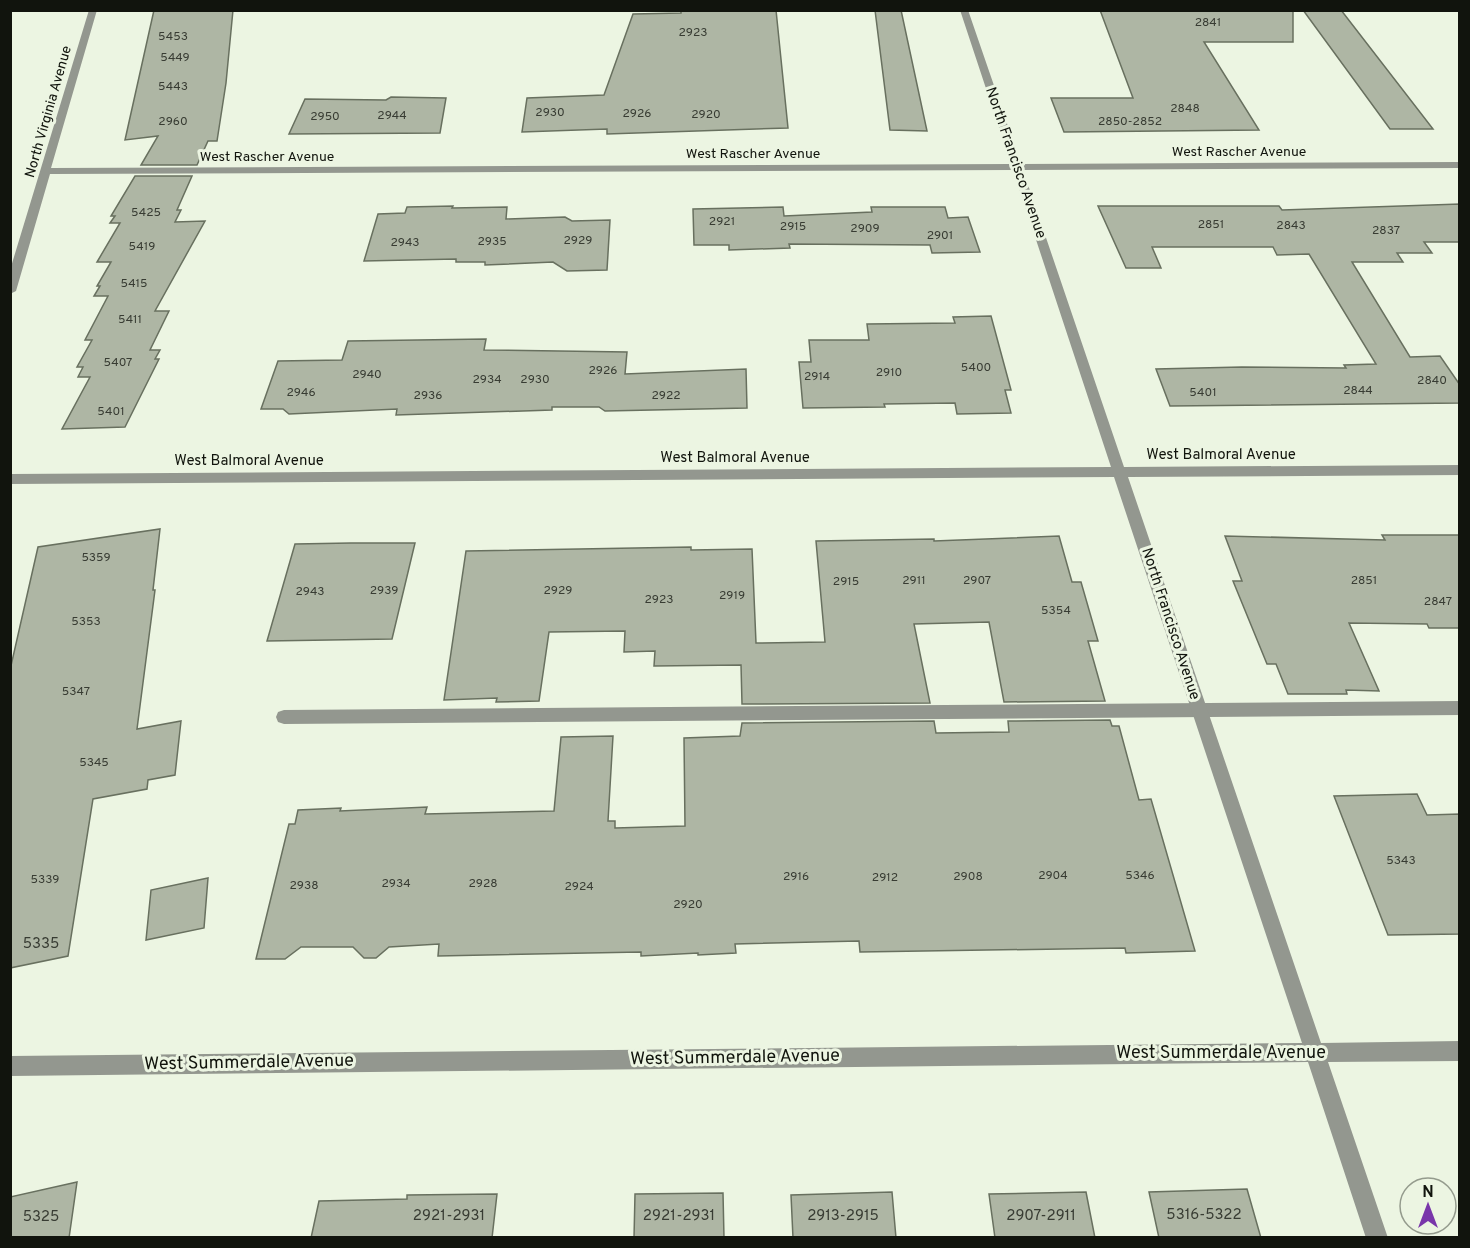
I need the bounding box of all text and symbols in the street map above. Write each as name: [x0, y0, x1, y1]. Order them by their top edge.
house number: 2841: [1195, 15, 1221, 31]
house number: 2923: [678, 25, 708, 41]
house number: 5453: [158, 29, 188, 45]
street label: North Virginia Avenue: [22, 44, 76, 180]
house number: 5449: [160, 50, 190, 66]
house number: 5443: [158, 79, 188, 95]
street label: North Francisco Avenue: [980, 85, 1050, 241]
house number: 2848: [1170, 101, 1200, 117]
house number: 2930: [535, 105, 565, 121]
house number: 2926: [622, 106, 652, 122]
house number: 2920: [691, 107, 721, 123]
house number: 2944: [377, 108, 407, 124]
house number: 2950: [310, 109, 340, 125]
house number: 2960: [158, 114, 188, 130]
house number: 2850-2852: [1098, 114, 1162, 130]
street label: West Rascher Avenue: [1172, 144, 1306, 161]
street label: West Rascher Avenue: [686, 146, 820, 163]
street label: West Rascher Avenue: [200, 149, 334, 166]
house number: 5425: [131, 205, 161, 221]
house number: 2921: [709, 214, 735, 230]
house number: 2851: [1198, 217, 1224, 233]
house number: 2843: [1276, 218, 1306, 234]
house number: 2915: [780, 219, 806, 235]
house number: 2909: [850, 221, 880, 237]
house number: 2837: [1372, 223, 1400, 239]
house number: 2901: [927, 228, 953, 244]
house number: 2929: [563, 233, 593, 249]
house number: 2935: [477, 234, 507, 250]
house number: 2943: [390, 235, 420, 251]
house number: 5419: [129, 239, 155, 255]
house number: 5415: [120, 276, 148, 292]
house number: 5411: [118, 312, 142, 328]
house number: 5407: [104, 355, 132, 371]
house number: 5400: [961, 360, 991, 376]
house number: 2926: [588, 363, 618, 379]
house number: 2910: [876, 365, 902, 381]
house number: 2940: [352, 367, 382, 383]
house number: 2914: [804, 369, 830, 385]
house number: 2934: [472, 372, 502, 388]
house number: 2930: [520, 372, 550, 388]
house number: 2840: [1417, 373, 1447, 389]
house number: 2844: [1343, 383, 1373, 399]
house number: 2946: [286, 385, 316, 401]
house number: 5401: [1189, 385, 1217, 401]
house number: 2936: [414, 388, 442, 404]
house number: 2922: [651, 388, 681, 404]
house number: 5401: [97, 404, 125, 420]
street label: West Balmoral Avenue: [1146, 446, 1296, 465]
street label: West Balmoral Avenue: [660, 449, 810, 468]
street label: West Balmoral Avenue: [174, 452, 324, 471]
street label: North Francisco Avenue: [1136, 545, 1204, 703]
house number: 5359: [81, 550, 111, 566]
house number: 2911: [902, 573, 926, 589]
house number: 2907: [963, 573, 991, 589]
house number: 2851: [1351, 573, 1377, 589]
house number: 2915: [833, 574, 859, 590]
house number: 2939: [370, 583, 398, 599]
house number: 2929: [543, 583, 573, 599]
house number: 2943: [295, 584, 325, 600]
house number: 2919: [719, 588, 745, 604]
house number: 2923: [644, 592, 674, 608]
house number: 2847: [1424, 594, 1452, 610]
house number: 5354: [1041, 603, 1071, 619]
house number: 5353: [71, 614, 101, 630]
house number: 5347: [62, 684, 90, 700]
house number: 5345: [79, 755, 109, 771]
house number: 5343: [1386, 853, 1416, 869]
house number: 2904: [1038, 868, 1068, 884]
house number: 5346: [1125, 868, 1155, 884]
house number: 2916: [783, 869, 809, 885]
house number: 2908: [953, 869, 983, 885]
house number: 2912: [872, 870, 898, 886]
house number: 5339: [31, 872, 59, 888]
house number: 2934: [381, 876, 411, 892]
house number: 2928: [468, 876, 498, 892]
house number: 2938: [289, 878, 319, 894]
house number: 2924: [564, 879, 594, 895]
house number: 2920: [673, 897, 703, 913]
house number: 5335: [23, 935, 59, 954]
street label: West Summerdale Avenue: [1116, 1042, 1326, 1065]
street label: West Summerdale Avenue: [630, 1045, 840, 1071]
street label: West Summerdale Avenue: [144, 1050, 354, 1076]
north arrow: [1398, 1176, 1458, 1236]
text: N: [1422, 1183, 1434, 1203]
house number: 5316-5322: [1166, 1206, 1242, 1225]
house number: 2921-2931: [413, 1207, 485, 1226]
house number: 2921-2931: [643, 1207, 715, 1226]
house number: 2913-2915: [807, 1207, 879, 1226]
house number: 2907-2911: [1006, 1207, 1076, 1226]
house number: 5325: [23, 1208, 59, 1227]

